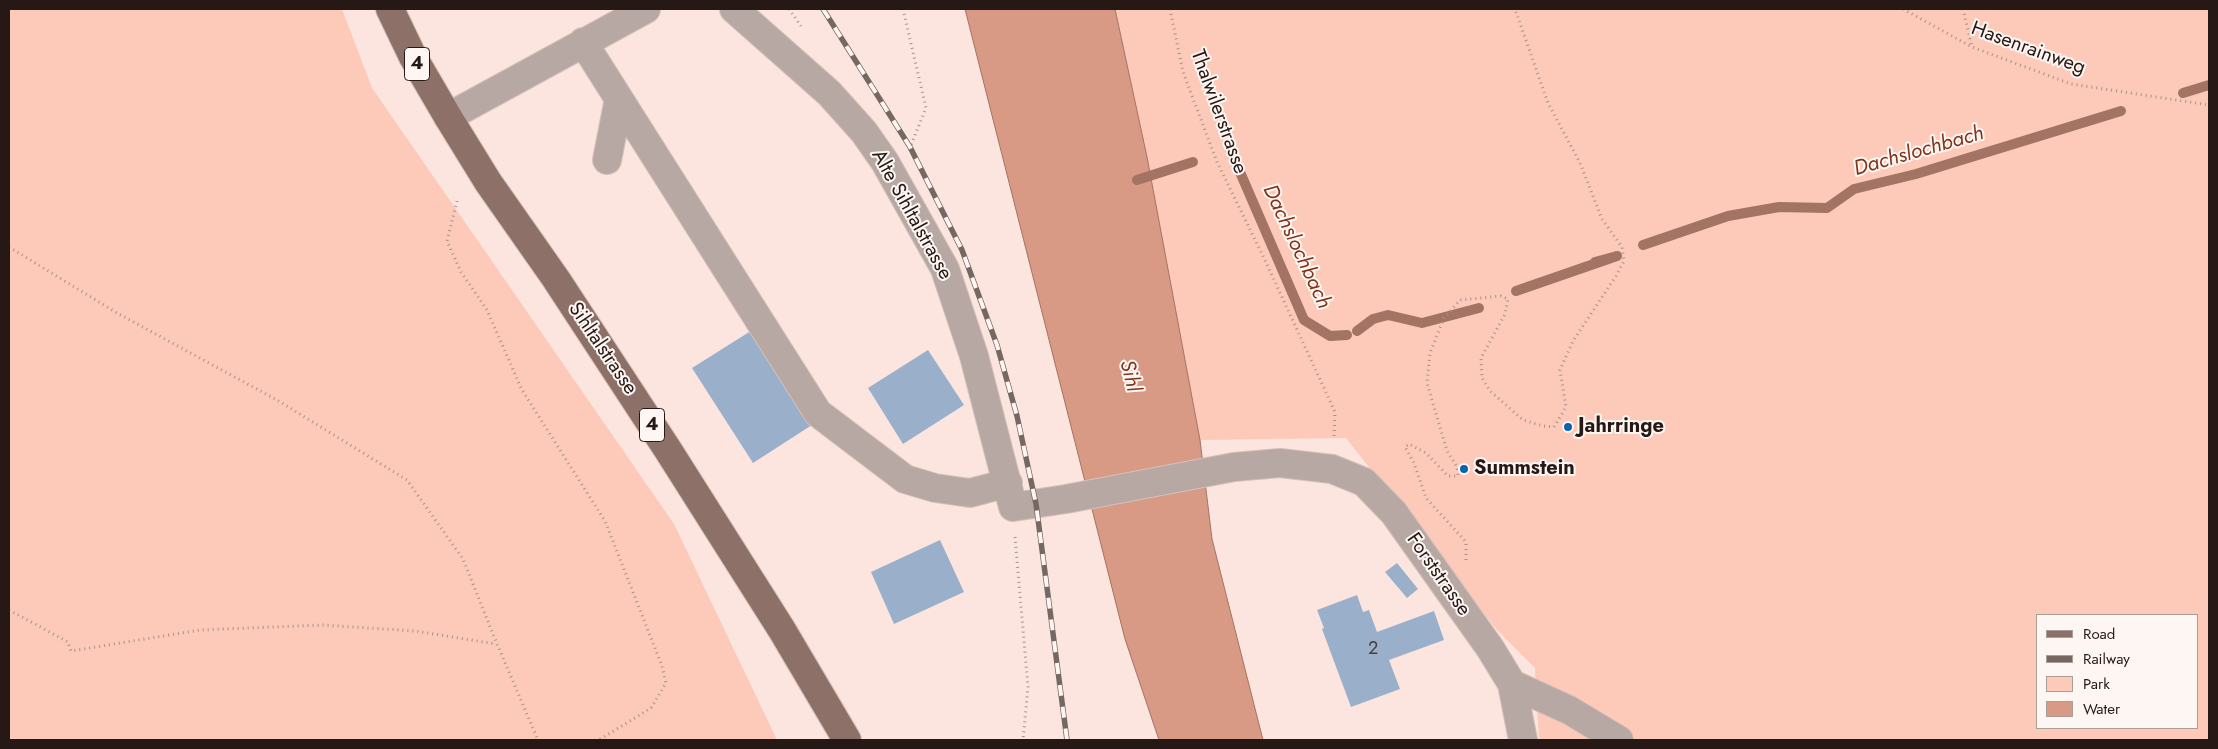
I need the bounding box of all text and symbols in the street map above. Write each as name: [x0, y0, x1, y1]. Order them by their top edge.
street label: Hasenrainweg: [1968, 17, 2088, 81]
street label: Thalwilerstrasse: [1184, 47, 1252, 177]
road number: 4: [404, 48, 430, 80]
water label: Dachslochbach: [1851, 121, 1987, 183]
street label: Alte Sihltalstrasse: [865, 146, 957, 284]
water label: Dachslochbach: [1256, 181, 1336, 313]
street label: Sihltalstrasse: [562, 298, 642, 400]
water label: Sihl: [1113, 358, 1145, 394]
road number: 4: [640, 408, 664, 442]
place label: Jahrringe: [1578, 415, 1664, 439]
marker: Jahrringe: [1562, 421, 1574, 433]
place label: Summstein: [1474, 457, 1575, 481]
marker: Summstein: [1458, 463, 1470, 475]
street label: Forststrasse: [1401, 529, 1475, 621]
legend: [2036, 614, 2198, 729]
text: Road: [2083, 623, 2115, 645]
house number: 2: [1368, 639, 1378, 661]
text: Railway: [2083, 648, 2130, 670]
text: Park: [2083, 673, 2110, 695]
text: Water: [2083, 698, 2120, 720]

